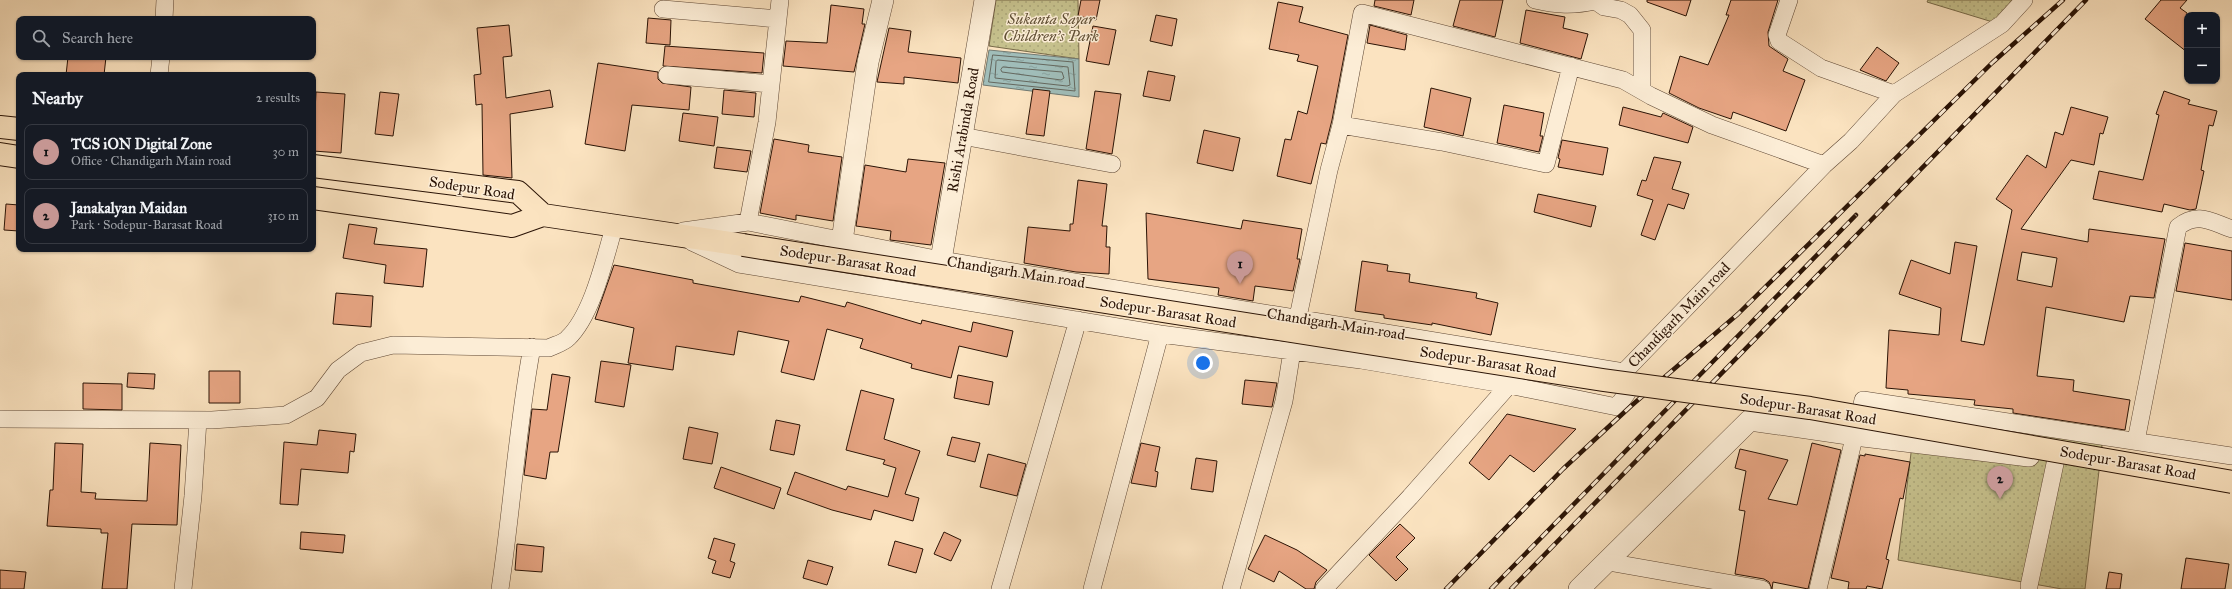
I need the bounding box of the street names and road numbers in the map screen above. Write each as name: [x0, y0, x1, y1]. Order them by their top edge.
street label: Rishi Arabinda Road: [943, 66, 983, 194]
street label: Sodepur Road: [428, 172, 517, 204]
street label: Sodepur-Barasat Road: [778, 241, 918, 281]
street label: Chandigarh Main road: [946, 252, 1087, 292]
street label: Chandigarh Main road: [1624, 258, 1734, 371]
street label: Sodepur-Barasat Road: [1098, 292, 1238, 332]
street label: Chandigarh Main road: [1266, 304, 1407, 344]
street label: Sodepur-Barasat Road: [1418, 342, 1558, 382]
street label: Sodepur-Barasat Road: [1738, 389, 1878, 429]
street label: Sodepur-Barasat Road: [2059, 442, 2198, 484]

